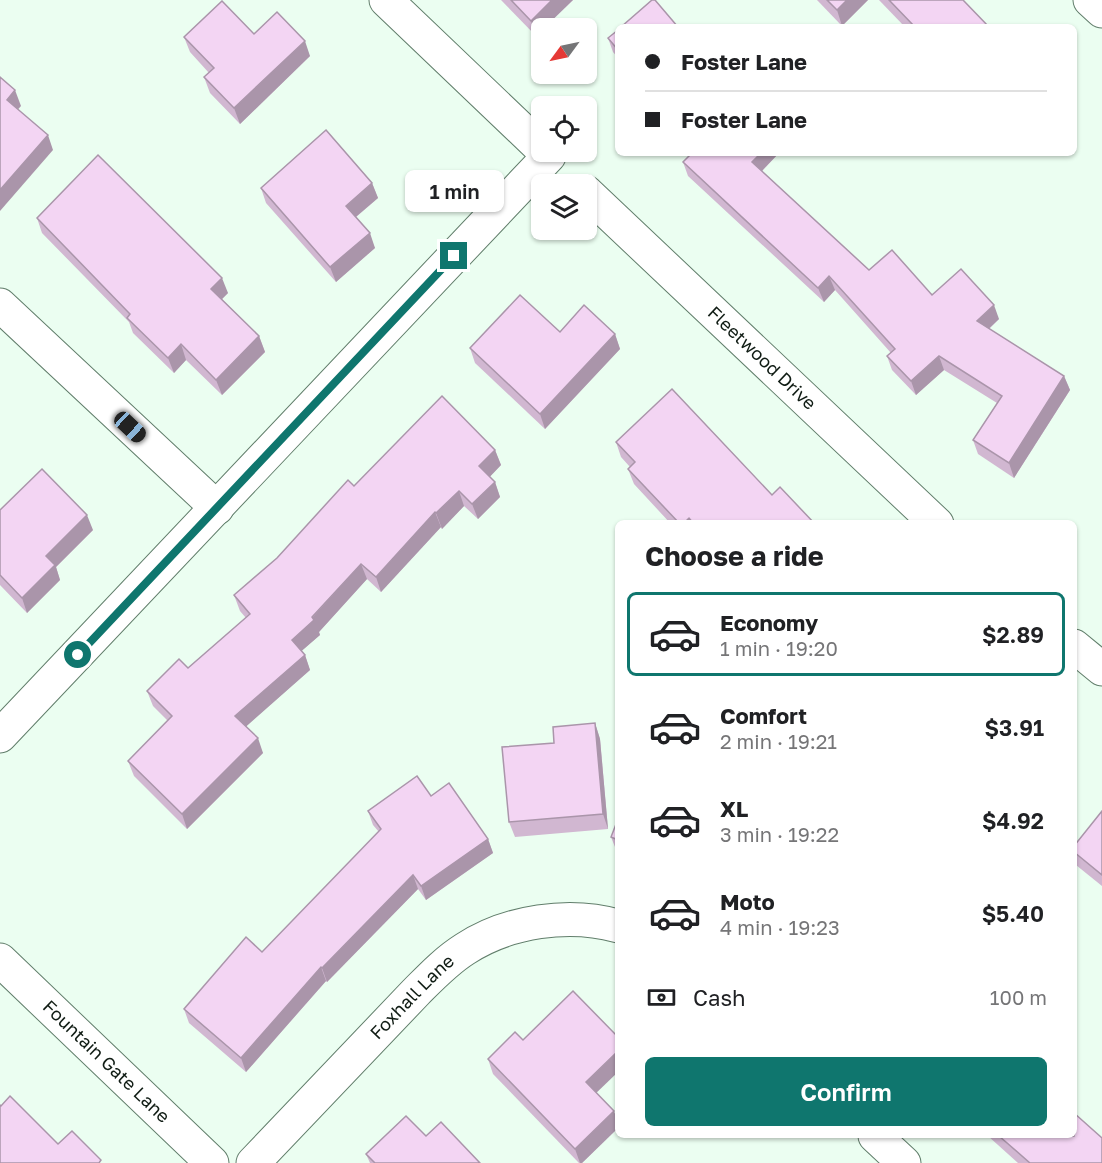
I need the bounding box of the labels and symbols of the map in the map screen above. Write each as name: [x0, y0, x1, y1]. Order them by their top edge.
north arrow: [531, 18, 597, 84]
callout: 1 min: [404, 169, 504, 211]
route end: [440, 242, 467, 269]
street label: Fleetwood Drive: [704, 301, 821, 414]
car: [111, 408, 149, 446]
route start: [64, 641, 91, 668]
street label: Foxhall Lane: [365, 949, 458, 1043]
street label: Fountain Gate Lane: [39, 995, 175, 1127]

